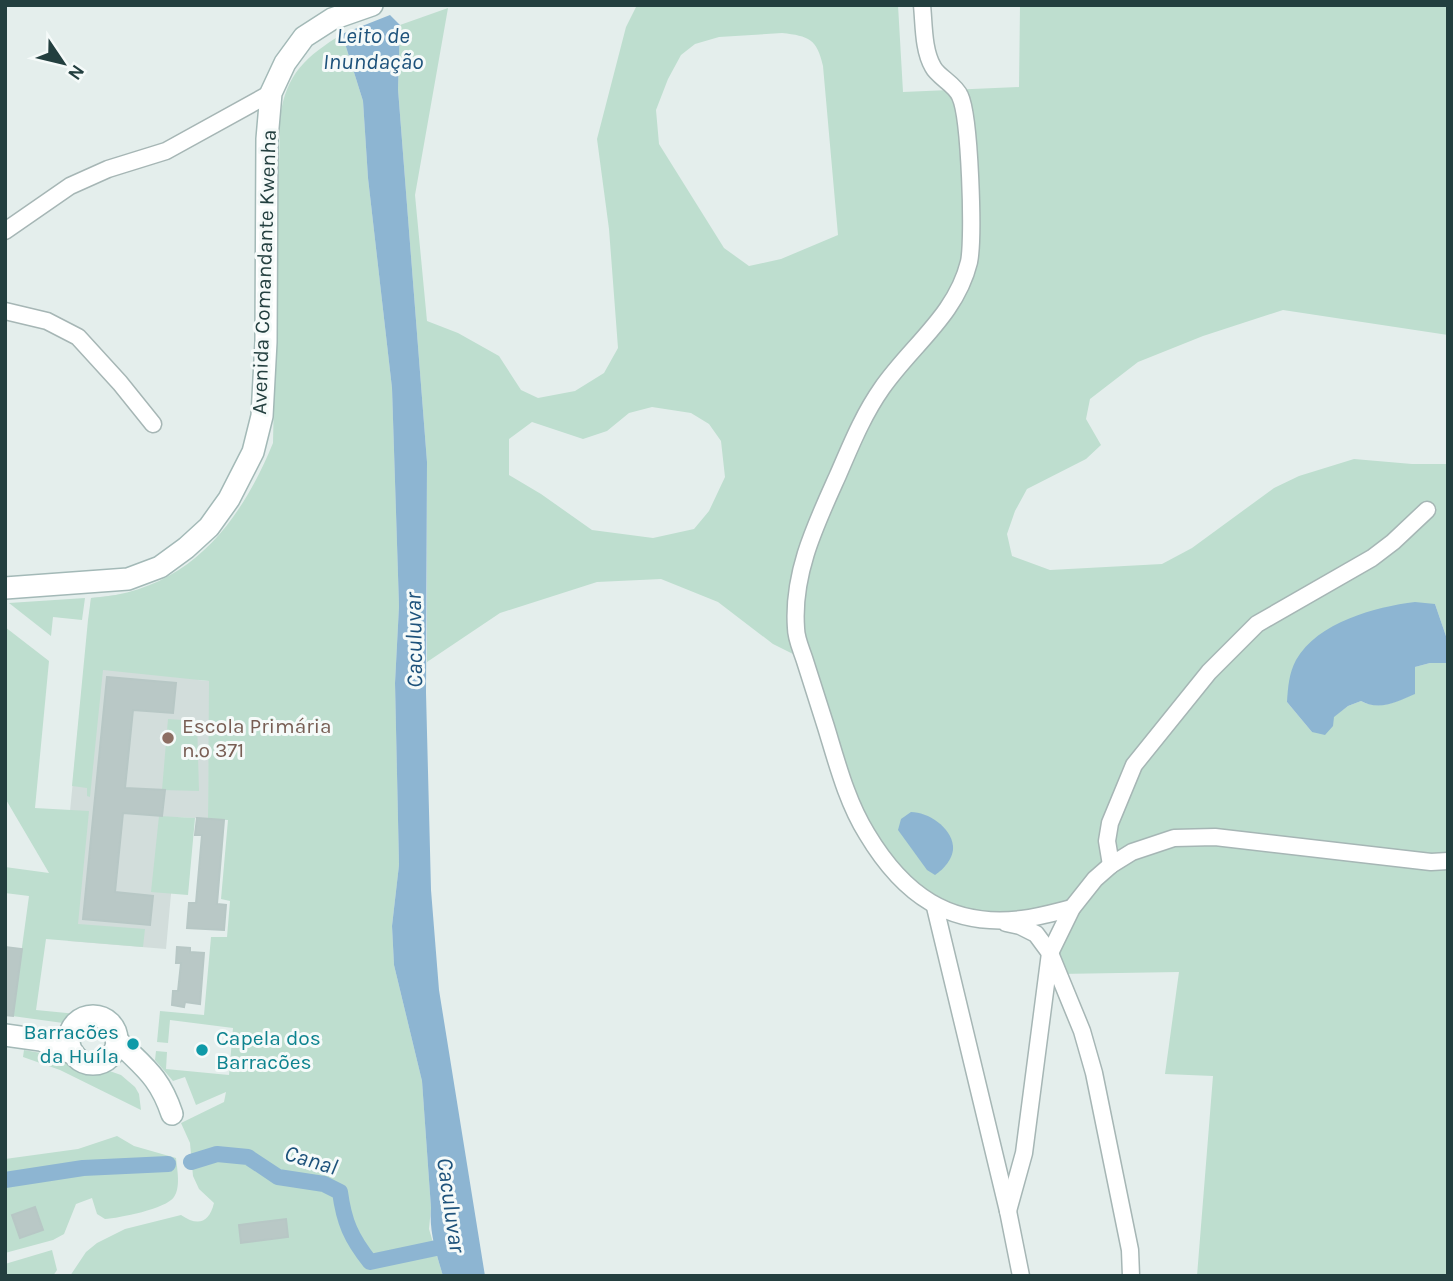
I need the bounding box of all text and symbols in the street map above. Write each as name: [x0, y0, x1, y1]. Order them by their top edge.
water label: Leito de Inundação: [323, 22, 423, 75]
north arrow: [28, 28, 98, 98]
text: N: [63, 60, 89, 84]
street label: Avenida Comandante Kwenha: [247, 129, 281, 415]
water label: Caculuvar: [400, 591, 428, 688]
place label: Escola Primária n.º 371: [182, 714, 332, 762]
marker: Escola Primária n.º 371: [160, 730, 176, 746]
place label: Barracões da Huíla: [24, 1020, 119, 1068]
place label: Capela dos Barracões: [216, 1026, 321, 1074]
marker: Barracões da Huíla: [125, 1036, 141, 1052]
marker: Capela dos Barracões: [194, 1042, 210, 1058]
water label: Canal: [281, 1139, 341, 1181]
water label: Caculuvar: [431, 1156, 471, 1255]

